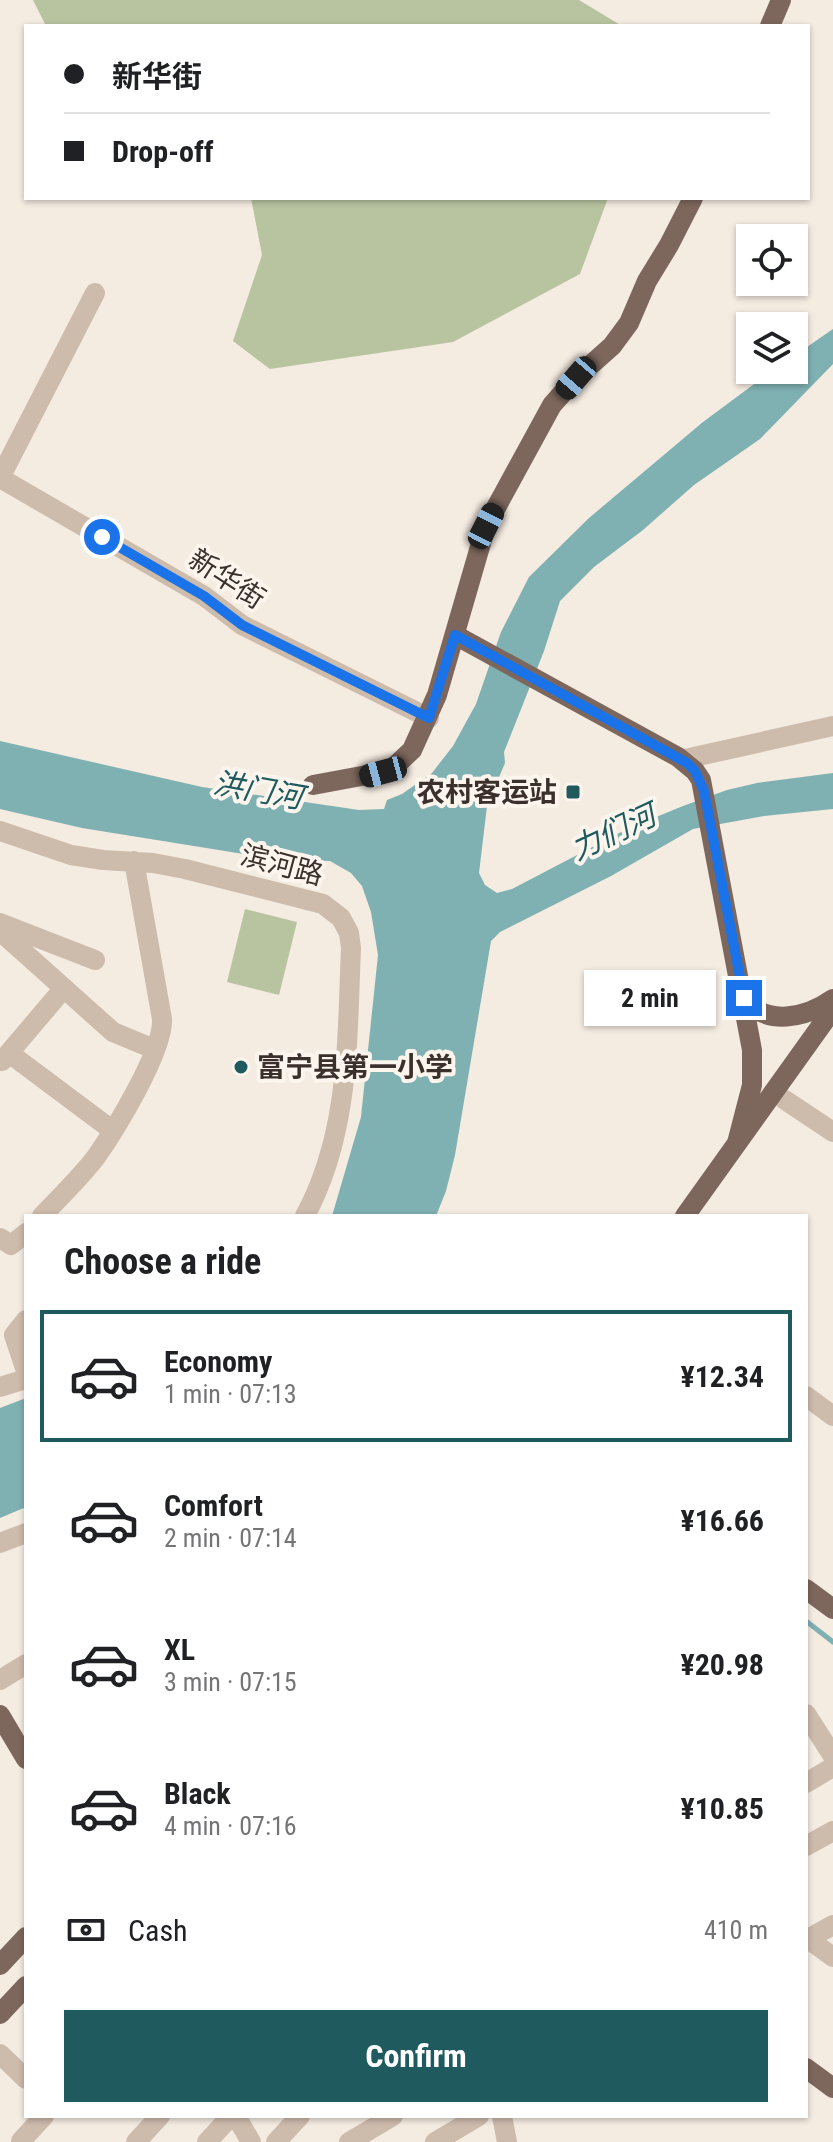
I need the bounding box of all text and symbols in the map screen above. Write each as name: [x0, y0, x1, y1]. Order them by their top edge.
text: 新华街: [112, 59, 202, 94]
text: Drop-off: [112, 134, 214, 169]
map controls: [736, 224, 808, 384]
button: locate: [736, 224, 808, 296]
button: layers: [736, 312, 808, 384]
car: [551, 352, 601, 404]
car: [464, 499, 508, 553]
route start: [84, 519, 120, 555]
street label: 新华街: [183, 542, 271, 616]
car: [357, 754, 409, 790]
water label: 洪门河: [211, 765, 310, 816]
place label: 农村客运站: [417, 776, 557, 809]
marker: 农村客运站: [564, 783, 582, 801]
water label: 力们河: [565, 795, 666, 867]
street label: 滨河路: [237, 838, 327, 892]
callout: 2 min: [584, 970, 716, 1026]
route end: [726, 980, 762, 1016]
text: 2 min: [621, 983, 679, 1013]
place label: 富宁县第一小学: [257, 1051, 453, 1084]
marker: 富宁县第一小学: [232, 1058, 250, 1076]
text: Choose a ride: [64, 1241, 261, 1283]
icon: car: [68, 1340, 140, 1412]
text: Economy: [164, 1344, 272, 1379]
text: ¥12.34: [680, 1359, 764, 1394]
text: 1 min · 07:13: [164, 1379, 297, 1409]
icon: car: [68, 1484, 140, 1556]
text: Comfort: [164, 1488, 263, 1523]
text: ¥16.66: [680, 1503, 764, 1538]
text: 2 min · 07:14: [164, 1523, 297, 1553]
icon: car: [68, 1628, 140, 1700]
text: XL: [164, 1632, 195, 1667]
text: ¥20.98: [680, 1647, 764, 1682]
text: 3 min · 07:15: [164, 1667, 297, 1697]
icon: car: [68, 1772, 140, 1844]
text: Black: [164, 1776, 231, 1811]
text: ¥10.85: [680, 1791, 764, 1826]
text: 4 min · 07:16: [164, 1811, 297, 1841]
icon: cash: [64, 1908, 108, 1952]
text: Cash: [128, 1913, 188, 1948]
text: 410 m: [704, 1915, 768, 1945]
button: Confirm: [64, 2010, 768, 2102]

